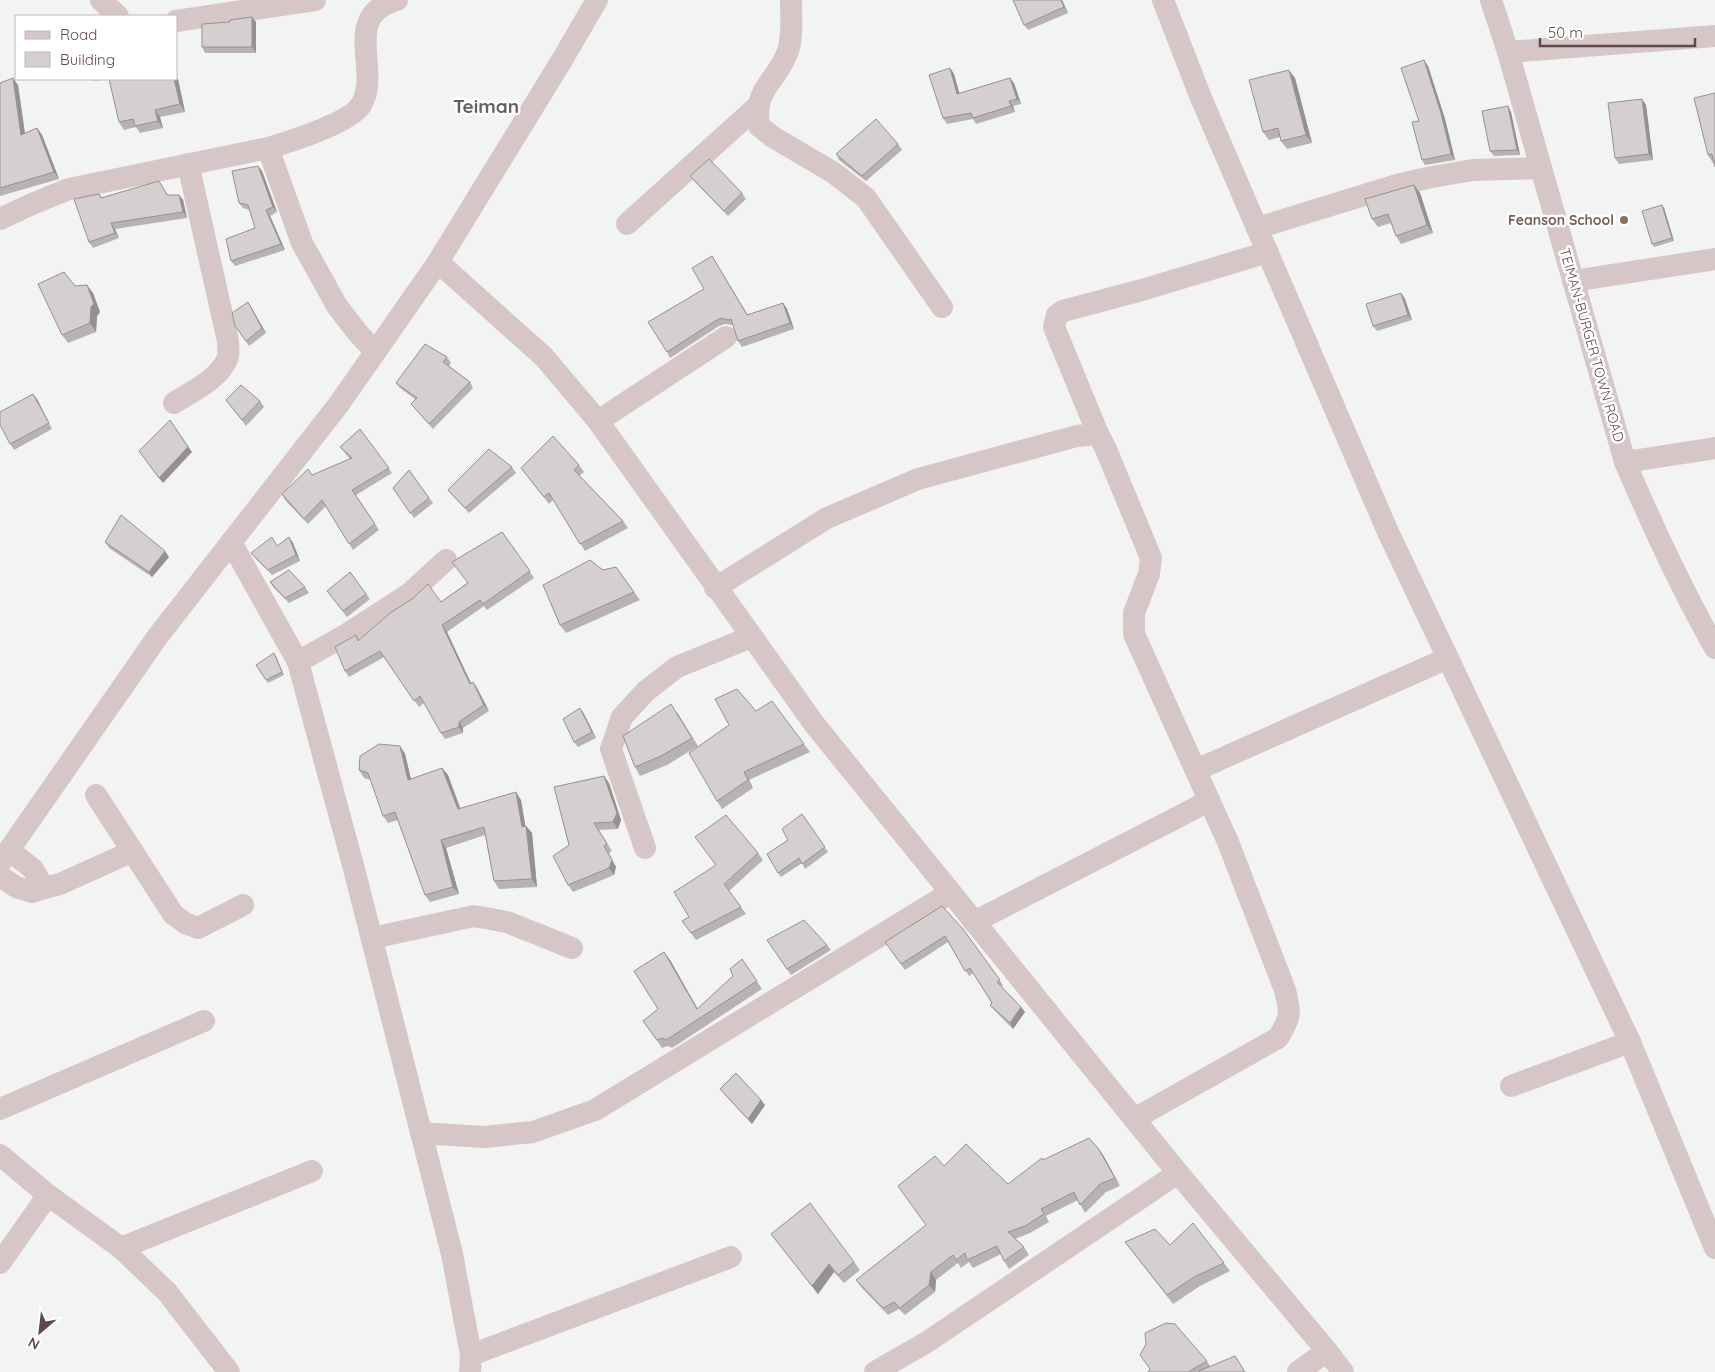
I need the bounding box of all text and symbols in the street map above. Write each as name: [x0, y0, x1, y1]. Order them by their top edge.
legend: [15, 15, 178, 80]
scale bar: [1540, 15, 1695, 47]
text: 50 m: [1548, 23, 1583, 42]
text: Road: [60, 25, 97, 44]
text: Building: [60, 50, 115, 69]
district label: Teiman: [453, 94, 519, 118]
place label: Feanson School: [1508, 211, 1614, 229]
marker: Feanson School: [1618, 214, 1630, 226]
street label: TEIMAN-BURGER TOWN ROAD: [1556, 246, 1628, 444]
north arrow: [15, 1307, 65, 1357]
text: N: [25, 1333, 43, 1354]

